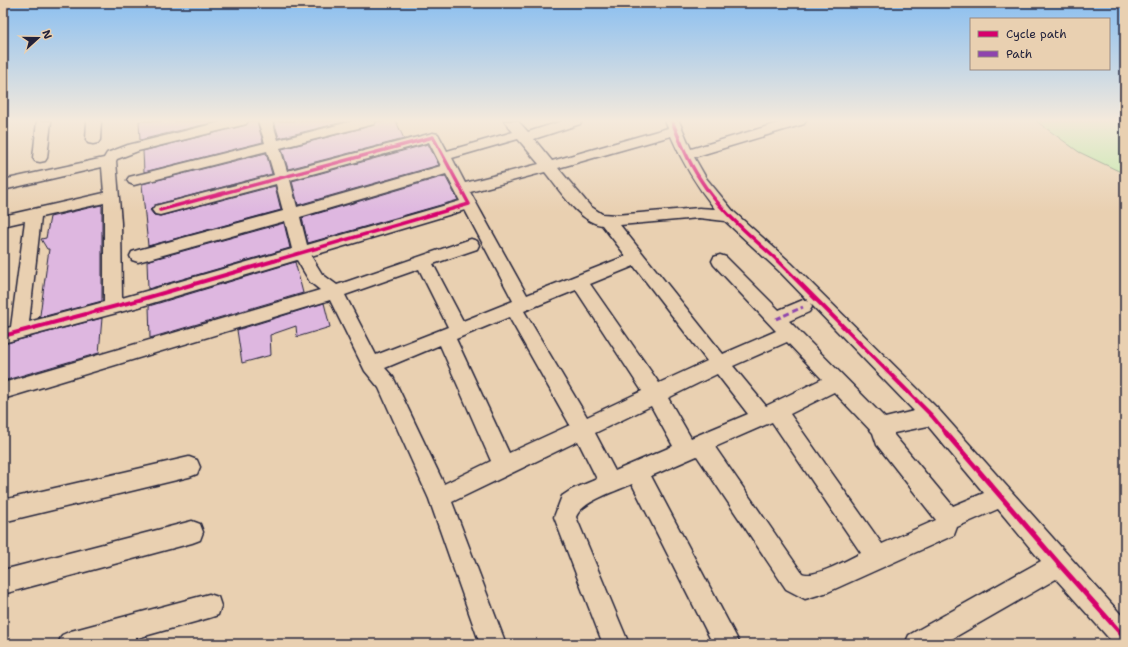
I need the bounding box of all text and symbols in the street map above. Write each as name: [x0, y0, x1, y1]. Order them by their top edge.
north arrow: [18, 18, 58, 58]
legend: [970, 18, 1110, 70]
text: Cycle path: [1006, 26, 1067, 42]
text: N: [38, 28, 56, 42]
text: Path: [1006, 46, 1032, 62]

